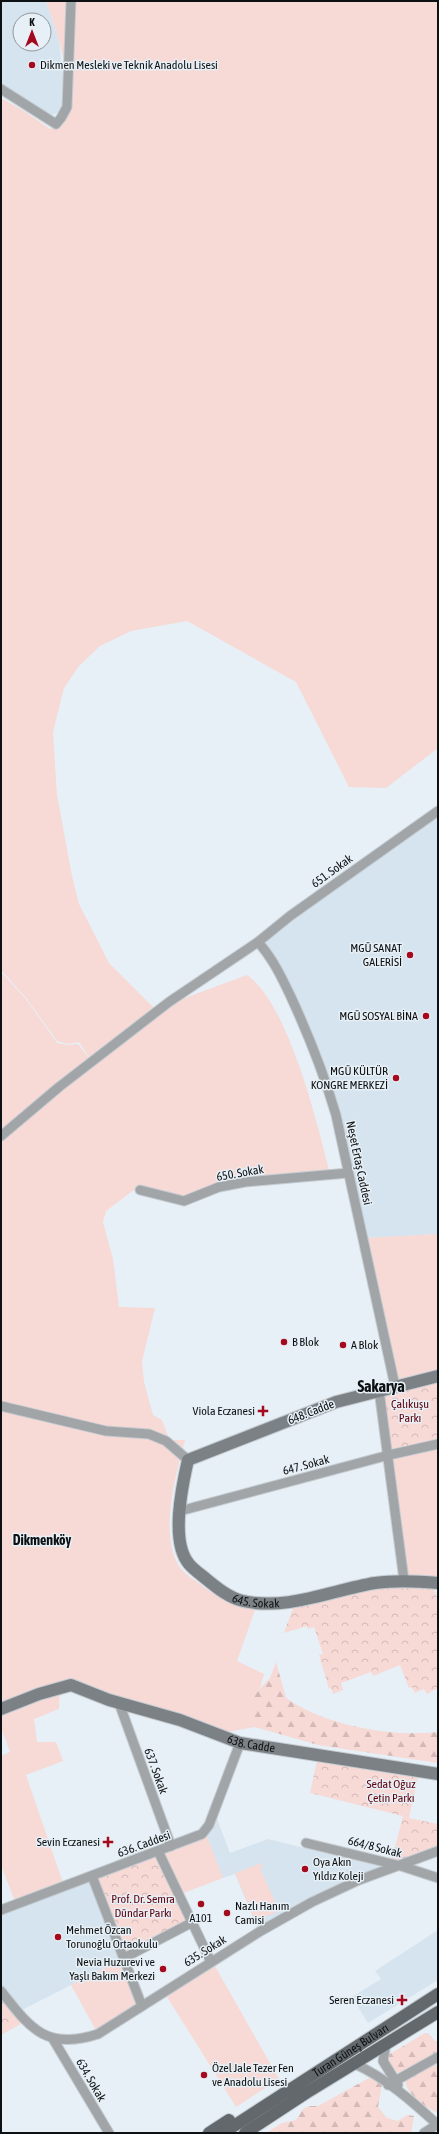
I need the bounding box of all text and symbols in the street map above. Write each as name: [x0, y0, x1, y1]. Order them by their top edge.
north arrow: [12, 12, 52, 52]
text: K: [29, 16, 35, 28]
place label: Dikmen Mesleki ve Teknik Anadolu Lisesi: [40, 58, 218, 72]
marker: Dikmen Mesleki ve Teknik Anadolu Lisesi: [27, 60, 37, 70]
street label: 651. Sokak: [309, 851, 356, 891]
place label: MGÜ SANAT GALERİSİ: [350, 941, 403, 969]
marker: MGÜ SANAT GALERİSİ: [405, 950, 415, 960]
place label: MGÜ SOSYAL BİNA: [339, 1009, 418, 1023]
marker: MGÜ SOSYAL BİNA: [421, 1011, 431, 1021]
place label: MGÜ KÜLTÜR KONGRE MERKEZİ: [311, 1064, 388, 1092]
marker: MGÜ KÜLTÜR KONGRE MERKEZİ: [391, 1073, 401, 1083]
street label: Neşet Ertaş Caddesi: [343, 1120, 375, 1206]
street label: 650. Sokak: [215, 1162, 265, 1184]
place label: B Blok: [292, 1335, 320, 1349]
marker: B Blok: [279, 1337, 289, 1347]
place label: A Blok: [351, 1338, 379, 1352]
marker: A Blok: [338, 1340, 348, 1350]
district label: Sakarya: [357, 1377, 405, 1395]
street label: 648. Cadde: [286, 1397, 336, 1427]
park label: Çalıkuşu Parkı: [391, 1397, 429, 1425]
place label: Viola Eczanesi: [193, 1404, 255, 1418]
marker: Viola Eczanesi: [258, 1406, 268, 1416]
street label: 647. Sokak: [281, 1452, 331, 1478]
district label: Dikmenköy: [13, 1532, 71, 1548]
street label: 645. Sokak: [230, 1591, 281, 1611]
street label: 638. Cadde: [225, 1732, 276, 1755]
street label: 637. Sokak: [141, 1746, 171, 1796]
park label: Sedat Oğuz Çetin Parkı: [366, 1777, 416, 1805]
street label: 636. Caddesi: [116, 1828, 172, 1860]
street label: 664/8 Sokak: [347, 1834, 404, 1861]
place label: Sevin Eczanesi: [37, 1835, 100, 1849]
marker: Sevin Eczanesi: [103, 1837, 113, 1847]
place label: Oya Akın Yıldız Koleji: [313, 1855, 364, 1883]
marker: Oya Akın Yıldız Koleji: [300, 1864, 310, 1874]
park label: Prof. Dr. Semra Dündar Parkı: [111, 1892, 175, 1920]
marker: A101: [196, 1899, 206, 1909]
place label: Nazlı Hanım Camisi: [235, 1899, 289, 1927]
marker: Nazlı Hanım Camisi: [222, 1908, 232, 1918]
place label: A101: [190, 1911, 213, 1925]
place label: Mehmet Özcan Torunoğlu Ortaokulu: [66, 1923, 158, 1951]
marker: Mehmet Özcan Torunoğlu Ortaokulu: [53, 1932, 63, 1942]
street label: 635. Sokak: [181, 1932, 229, 1970]
place label: Nevia Huzurevi ve Yaşlı Bakım Merkezi: [69, 1955, 155, 1983]
marker: Nevia Huzurevi ve Yaşlı Bakım Merkezi: [158, 1964, 168, 1974]
place label: Seren Eczanesi: [329, 1993, 394, 2007]
marker: Seren Eczanesi: [397, 1995, 407, 2005]
street label: Turan Güneş Bulvarı: [310, 2021, 391, 2080]
street label: 634. Sokak: [73, 2056, 109, 2105]
place label: Özel Jale Tezer Fen ve Anadolu Lisesi: [212, 2061, 294, 2089]
marker: Özel Jale Tezer Fen ve Anadolu Lisesi: [199, 2070, 209, 2080]

